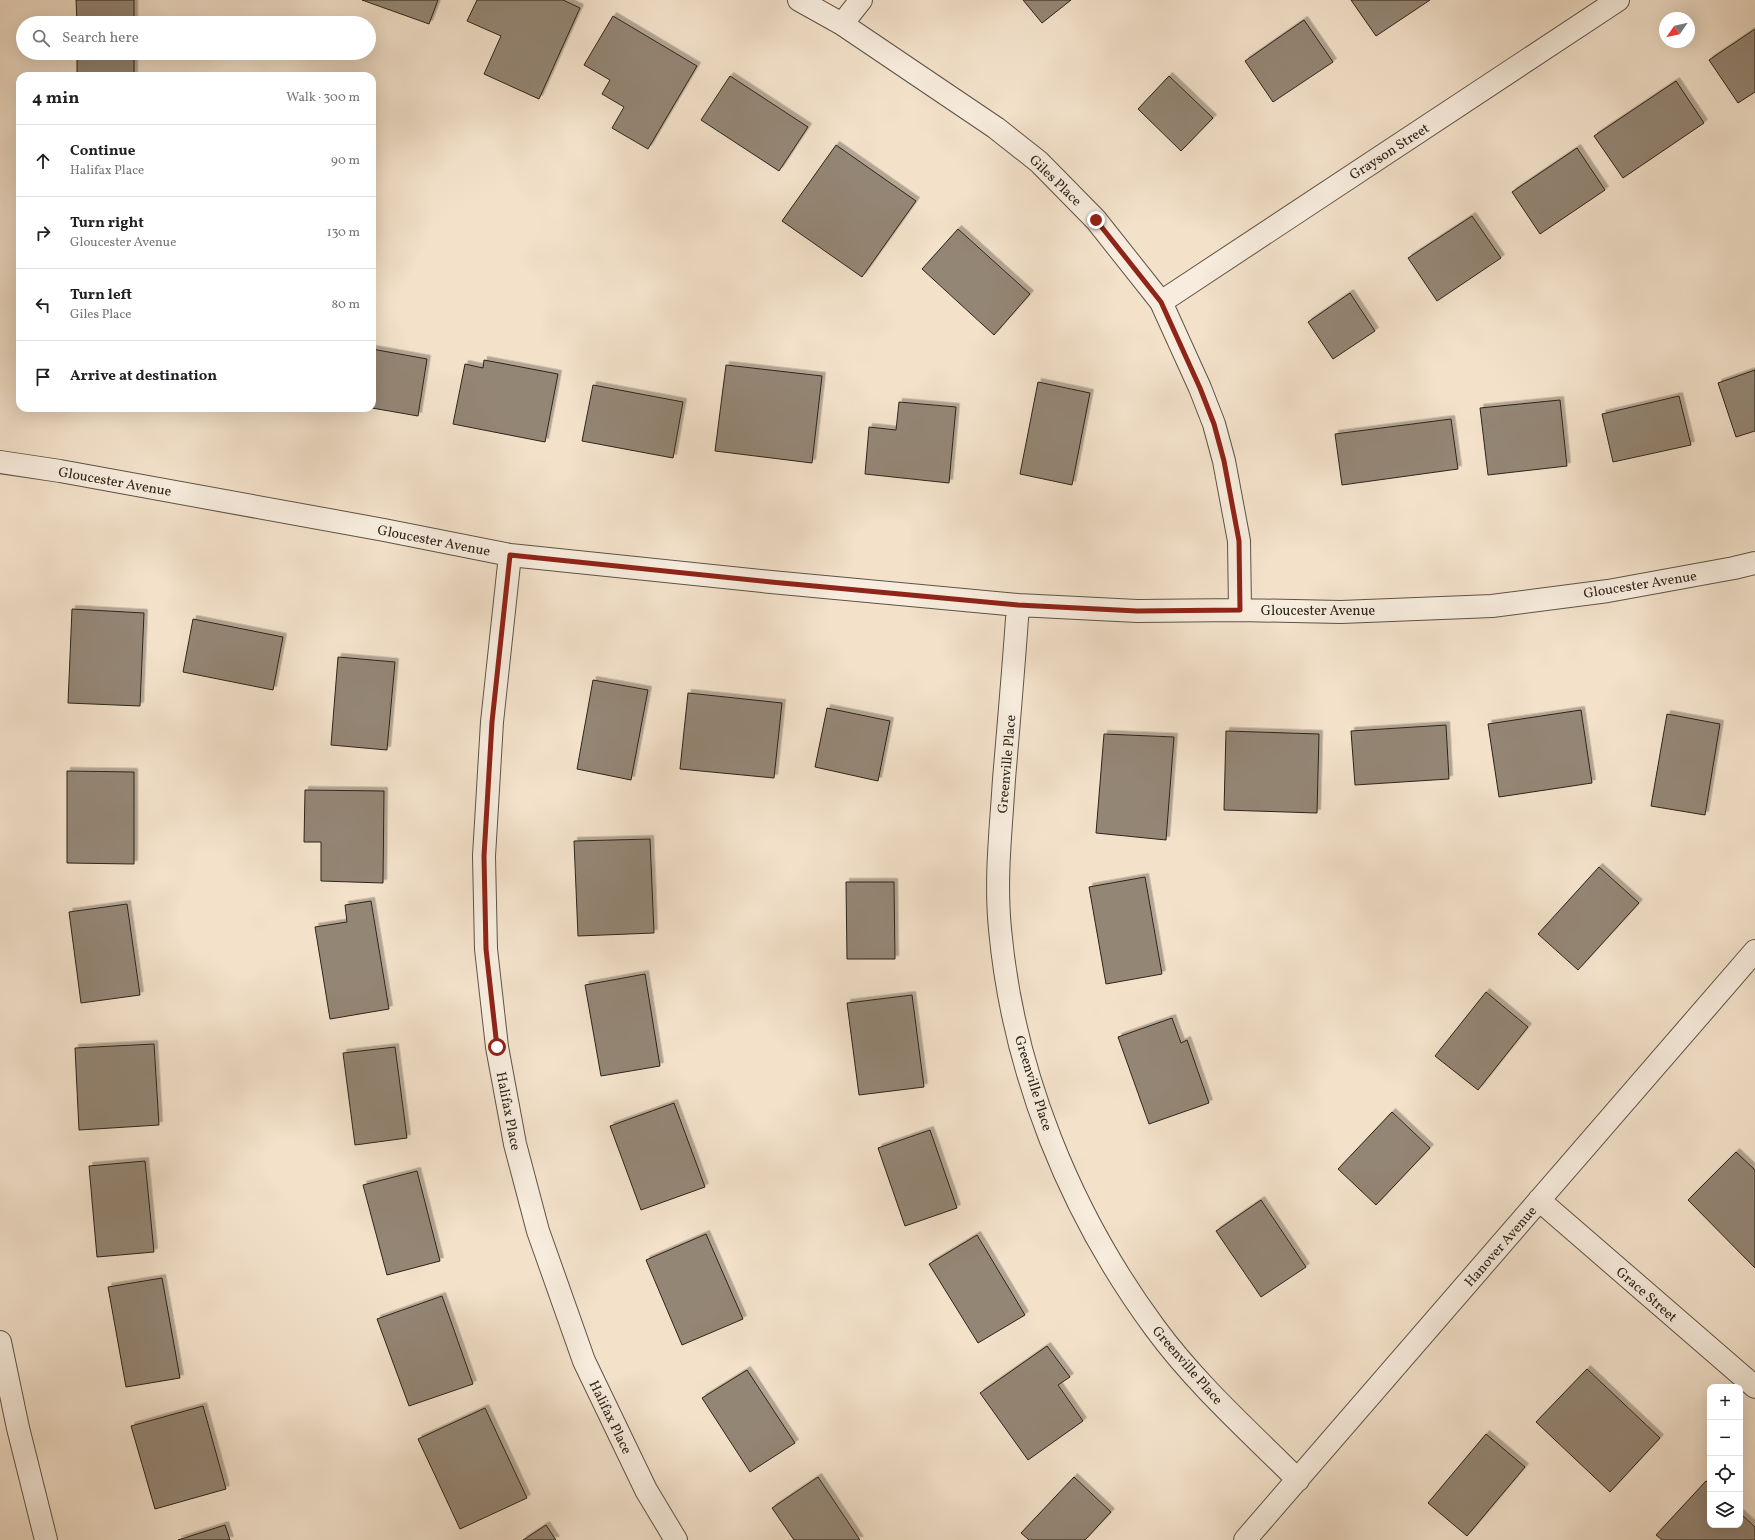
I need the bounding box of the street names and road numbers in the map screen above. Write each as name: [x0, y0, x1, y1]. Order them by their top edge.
street label: Grayson Street: [1346, 119, 1433, 185]
street label: Giles Place: [1025, 151, 1086, 211]
street label: Gloucester Avenue: [57, 463, 173, 502]
street label: Gloucester Avenue: [376, 521, 492, 562]
street label: Gloucester Avenue: [1582, 567, 1699, 604]
street label: Gloucester Avenue: [1261, 602, 1376, 621]
street label: Greenville Place: [994, 714, 1021, 814]
street label: Greenville Place: [1009, 1033, 1056, 1134]
street label: Halifax Place: [491, 1070, 525, 1153]
street label: Hanover Avenue: [1461, 1202, 1542, 1292]
street label: Grace Street: [1611, 1263, 1681, 1327]
street label: Greenville Place: [1147, 1322, 1227, 1410]
street label: Halifax Place: [584, 1378, 636, 1458]

